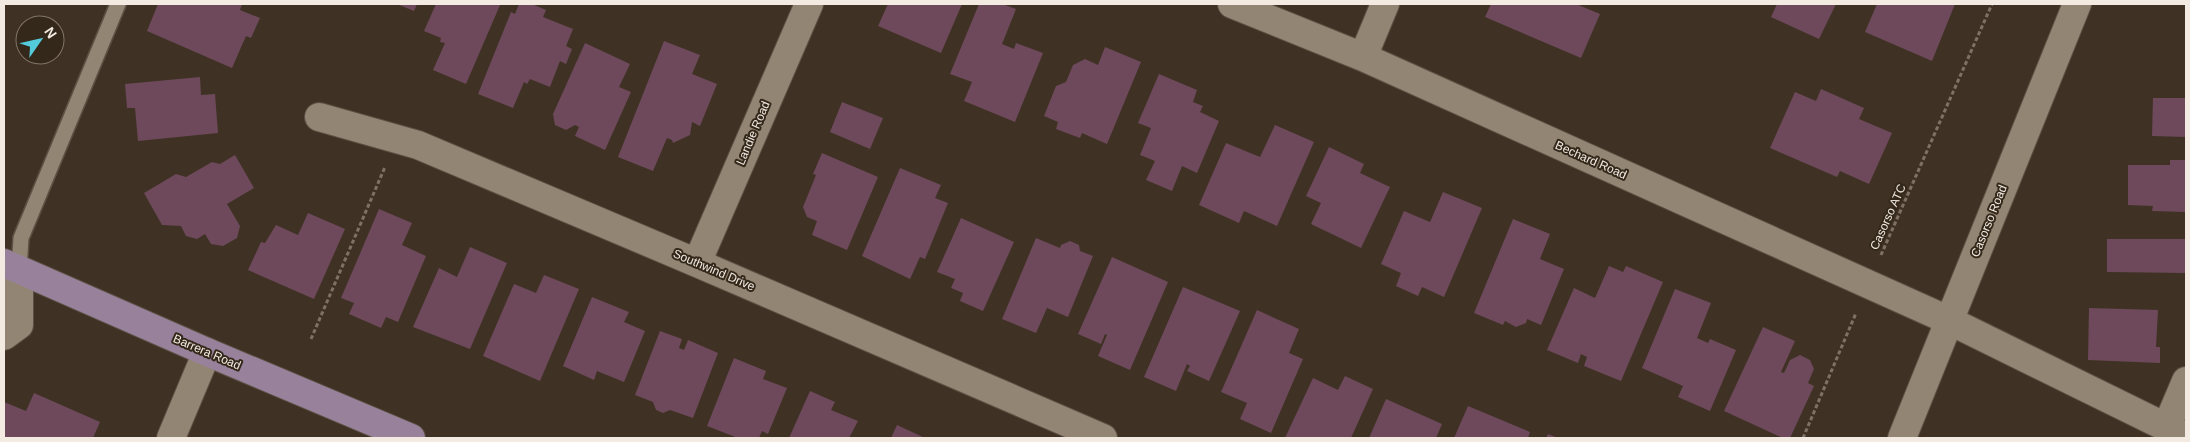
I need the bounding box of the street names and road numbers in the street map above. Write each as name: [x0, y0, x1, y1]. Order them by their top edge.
street label: Landie Road: [733, 99, 773, 167]
street label: Bechard Road: [1553, 138, 1629, 182]
street label: Casorso ATC: [1867, 182, 1909, 252]
street label: Casorso Road: [1968, 183, 2010, 259]
street label: Southwind Drive: [671, 246, 757, 294]
street label: Barrera Road: [171, 331, 243, 373]

